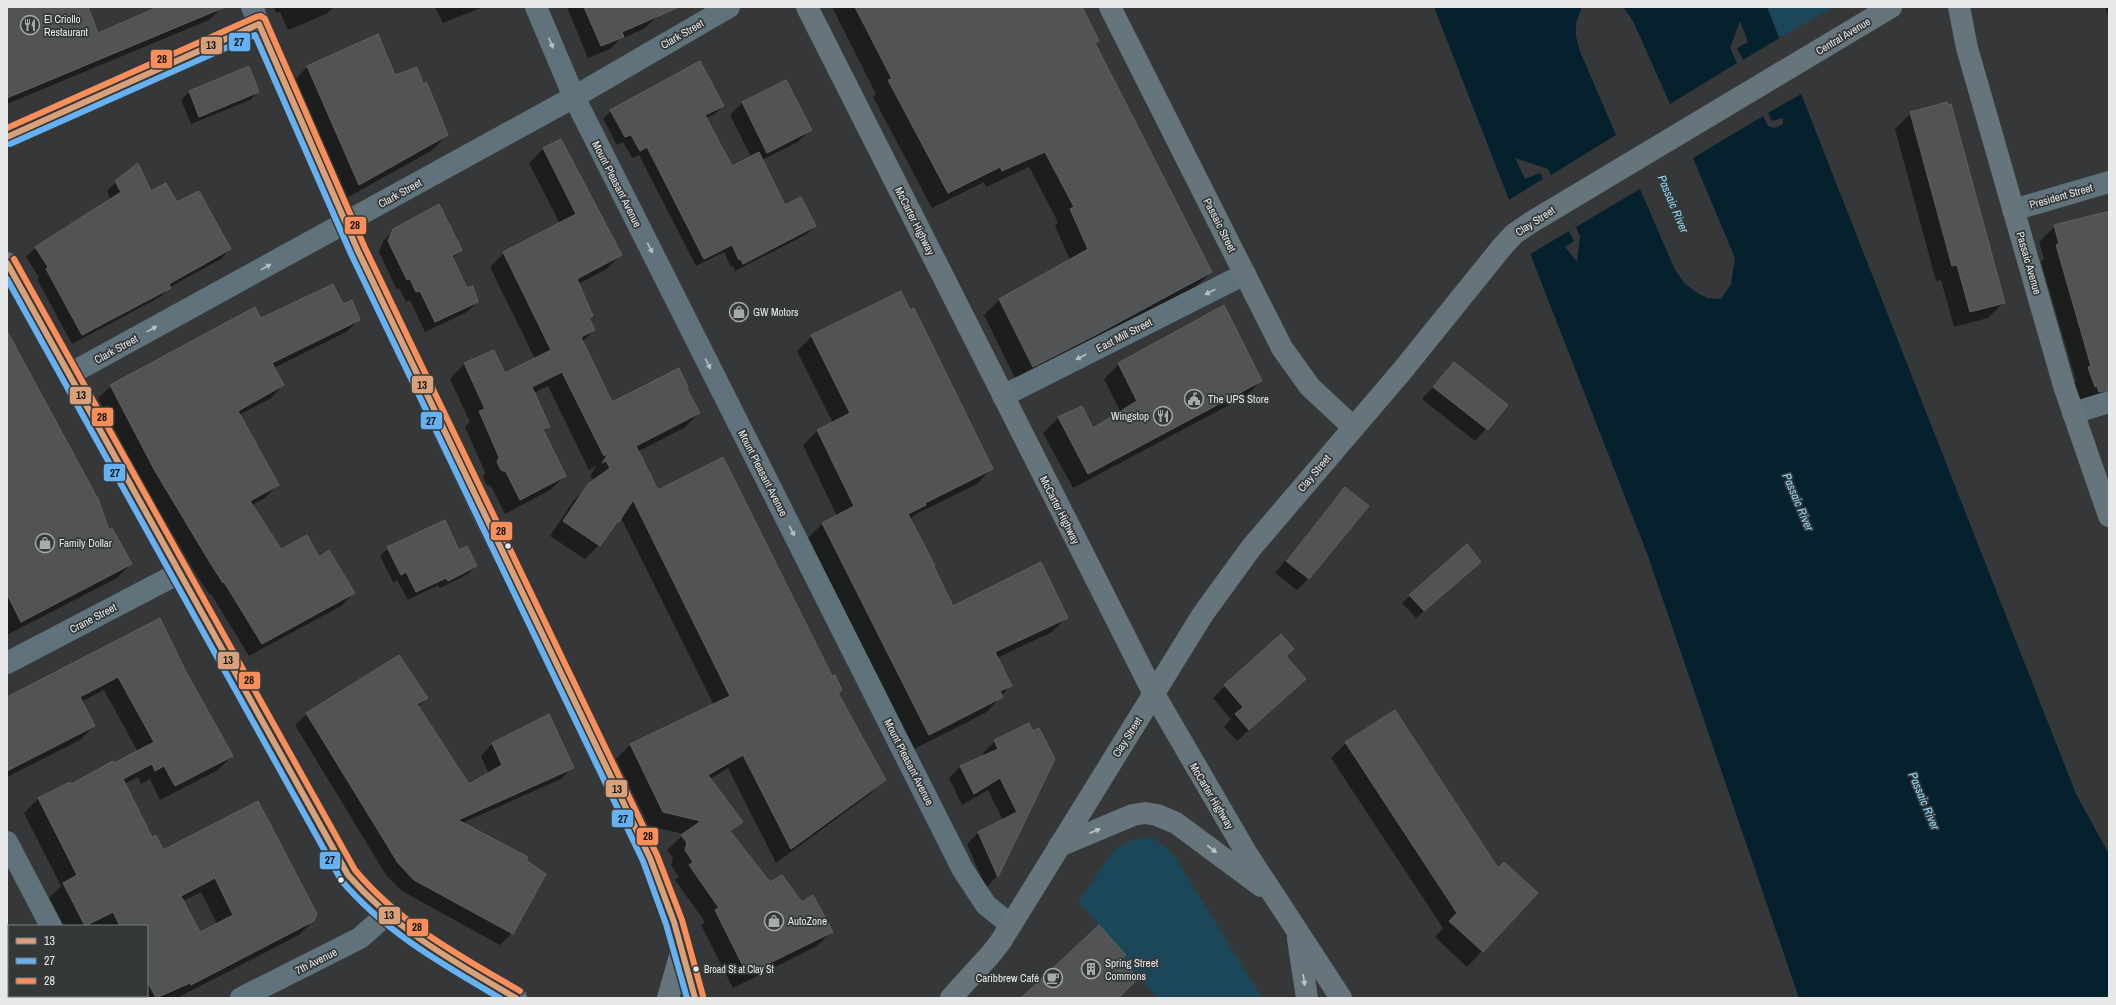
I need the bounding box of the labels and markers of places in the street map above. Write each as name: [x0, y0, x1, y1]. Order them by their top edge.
place label: El Criollo Restaurant: [44, 12, 89, 39]
restaurant icon: El Criollo Restaurant: [19, 14, 41, 36]
shop icon: GW Motors: [728, 301, 750, 323]
place label: GW Motors: [753, 305, 799, 319]
public building icon: The UPS Store: [1183, 388, 1205, 410]
place label: The UPS Store: [1208, 392, 1269, 406]
restaurant icon: Wingstop: [1152, 405, 1174, 427]
place label: Wingstop: [1111, 409, 1149, 423]
shop icon: Family Dollar: [34, 532, 56, 554]
place label: Family Dollar: [59, 536, 112, 550]
unlabelled marker: [503, 541, 513, 551]
unlabelled marker: [336, 875, 346, 885]
shop icon: AutoZone: [763, 910, 785, 932]
place label: AutoZone: [787, 914, 827, 928]
place label: Spring Street Commons: [1105, 956, 1159, 983]
building icon: Spring Street Commons: [1080, 958, 1102, 980]
place label: Broad St at Clay St: [704, 963, 774, 976]
marker: Broad St at Clay St: [691, 964, 701, 974]
cafe icon: Caribbrew Café: [1042, 967, 1064, 989]
place label: Caribbrew Café: [976, 971, 1039, 985]

